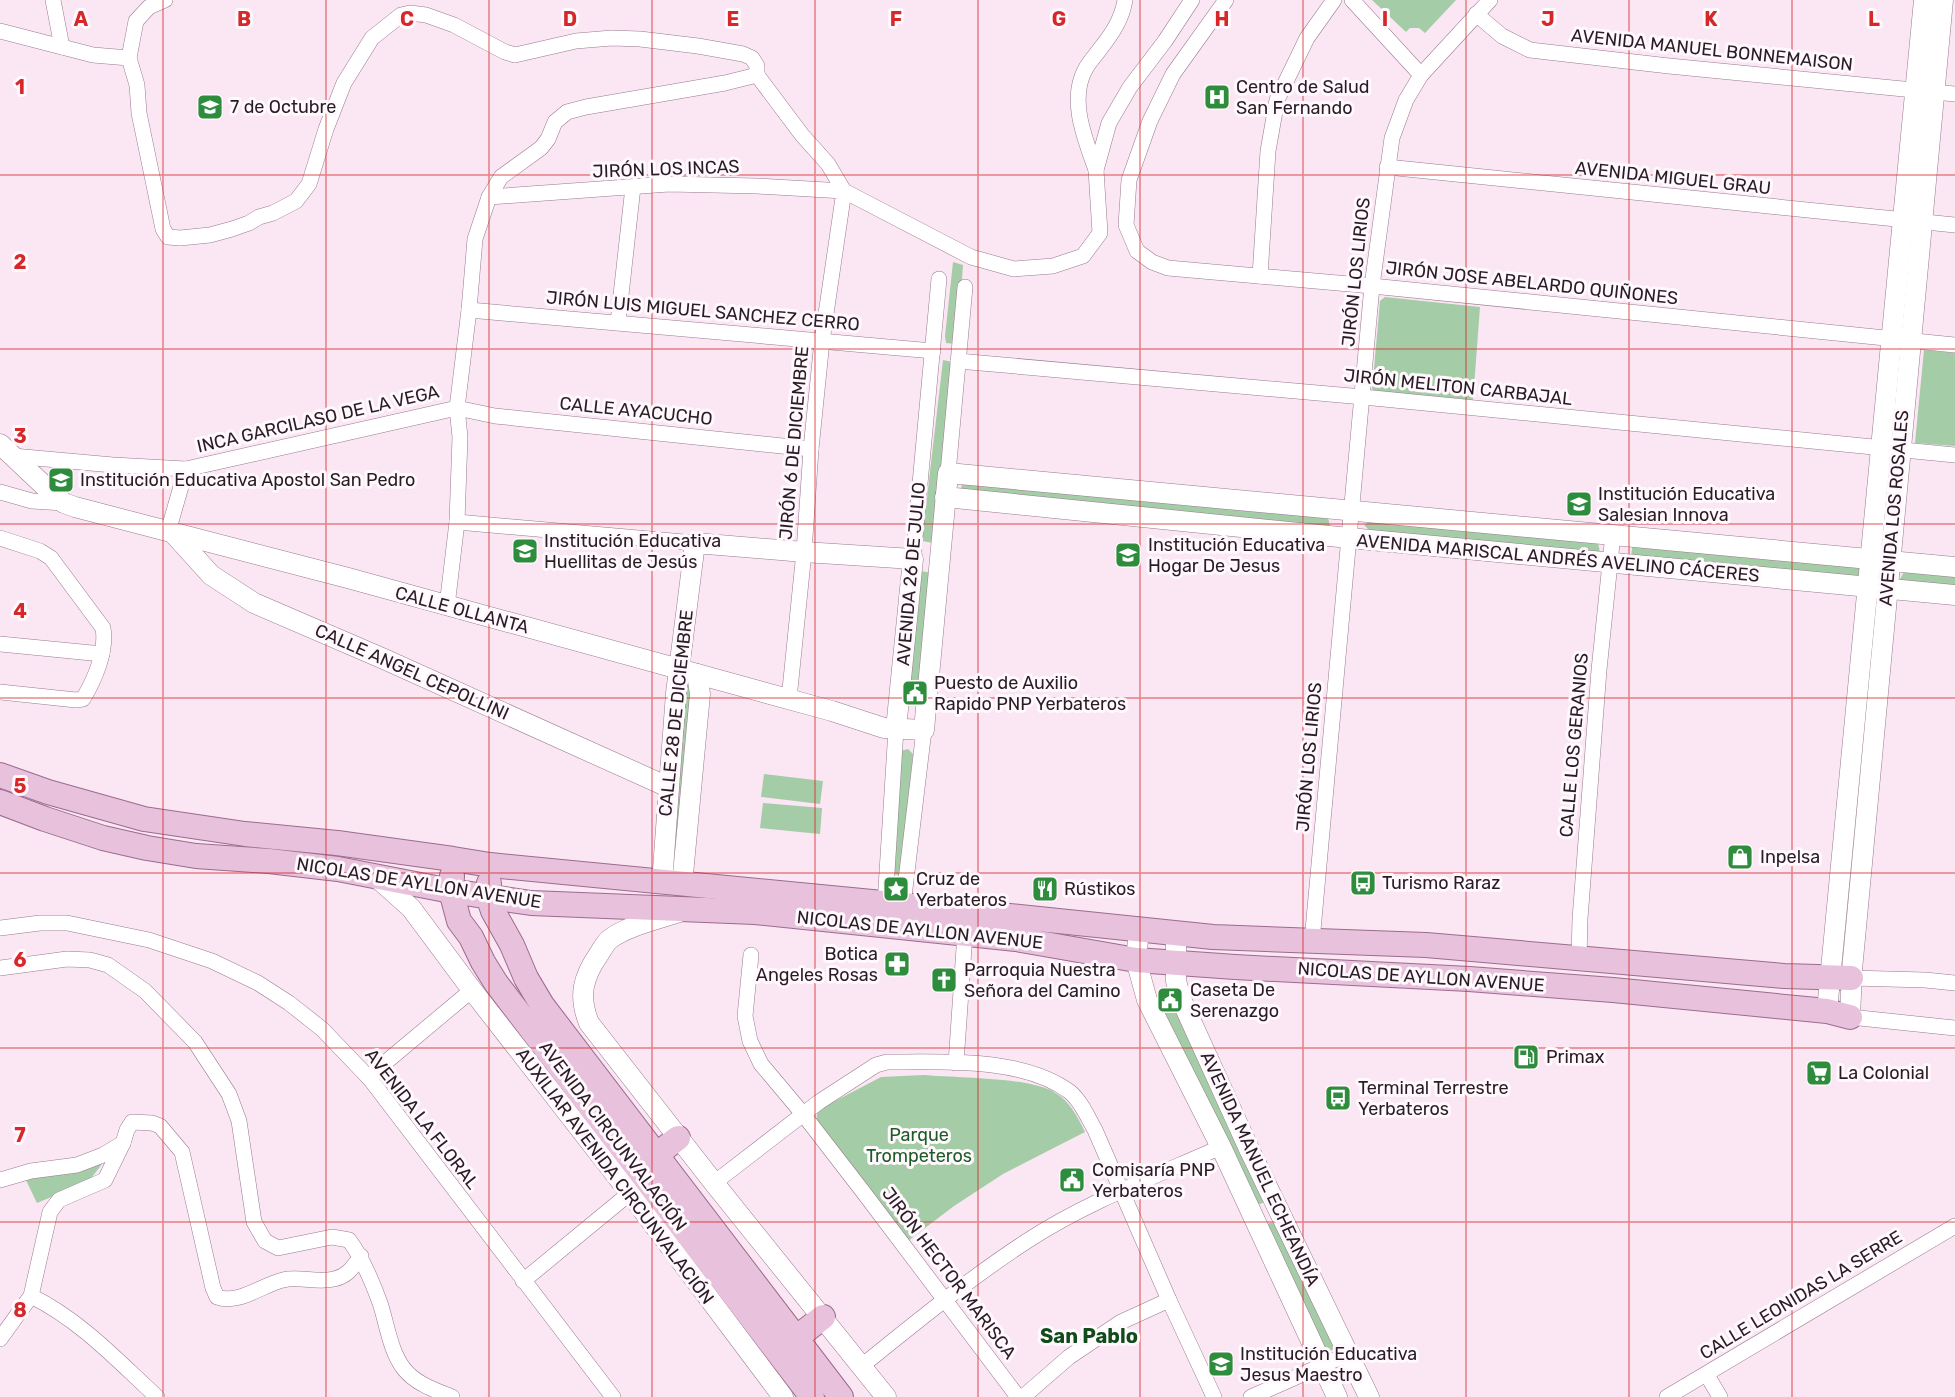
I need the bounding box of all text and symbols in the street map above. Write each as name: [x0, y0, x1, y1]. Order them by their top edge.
text: A: [74, 7, 89, 31]
text: B: [237, 7, 251, 31]
text: C: [400, 7, 414, 31]
text: D: [563, 7, 577, 31]
text: E: [727, 7, 739, 31]
text: F: [890, 7, 902, 31]
text: G: [1052, 7, 1066, 31]
text: H: [1215, 7, 1229, 31]
text: I: [1382, 7, 1388, 31]
text: J: [1541, 7, 1555, 31]
text: K: [1704, 7, 1718, 31]
text: L: [1868, 7, 1880, 31]
street label: AVENIDA MANUEL BONNEMAISON: [1570, 24, 1854, 76]
text: 1: [15, 75, 25, 99]
place label: Centro de Salud San Fernando: [1236, 76, 1370, 119]
hospital icon: Centro de Salud San Fernando: [1202, 82, 1232, 112]
school or university icon: 7 de Octubre: [195, 92, 225, 122]
place label: 7 de Octubre: [230, 96, 336, 118]
street label: JIRÓN LOS INCAS: [592, 155, 740, 183]
street label: AVENIDA MIGUEL GRAU: [1574, 157, 1772, 199]
street label: JIRÓN LOS LIRIOS: [1337, 196, 1375, 348]
text: 2: [14, 250, 27, 274]
street label: JIRÓN JOSE ABELARDO QUIÑONES: [1385, 257, 1679, 309]
street label: JIRÓN LUIS MIGUEL SANCHEZ CERRO: [545, 286, 861, 336]
street label: JIRÓN 6 DE DICIEMBRE: [775, 345, 813, 541]
street label: JIRÓN MELITON CARBAJAL: [1343, 364, 1573, 410]
street label: INCA GARCILASO DE LA VEGA: [195, 380, 441, 458]
street label: CALLE AYACUCHO: [558, 392, 714, 430]
street label: AVENIDA LOS ROSALES: [1874, 409, 1914, 607]
text: 3: [13, 424, 27, 448]
school or university icon: Institución Educativa Apostol San Pedro: [46, 465, 76, 495]
place label: Institución Educativa Apostol San Pedro: [80, 469, 415, 491]
street label: AVENIDA 26 DE JULIO: [892, 481, 930, 667]
place label: Institución Educativa Salesian Innova: [1598, 483, 1775, 526]
school or university icon: Institución Educativa Salesian Innova: [1564, 489, 1594, 519]
street label: AVENIDA MARISCAL ANDRÉS AVELINO CÁCERES: [1356, 529, 1760, 587]
place label: Institución Educativa Huellitas de Jesús: [544, 530, 721, 573]
place label: Institución Educativa Hogar De Jesus: [1148, 534, 1325, 577]
school or university icon: Institución Educativa Huellitas de Jesús: [510, 536, 540, 566]
school or university icon: Institución Educativa Hogar De Jesus: [1113, 540, 1143, 570]
street label: CALLE OLLANTA: [393, 582, 531, 638]
text: 4: [13, 599, 27, 623]
street label: CALLE 28 DE DICIEMBRE: [654, 609, 698, 817]
street label: CALLE ANGEL CEPOLLINI: [312, 619, 512, 725]
street label: CALLE LOS GERANIOS: [1555, 652, 1593, 838]
place label: Puesto de Auxilio Rapido PNP Yerbateros: [934, 672, 1126, 715]
public building icon: Puesto de Auxilio Rapido PNP Yerbateros: [900, 678, 930, 708]
street label: JIRÓN LOS LIRIOS: [1292, 681, 1326, 833]
text: 5: [14, 774, 27, 798]
shop icon: Inpelsa: [1725, 842, 1755, 872]
place label: Inpelsa: [1760, 846, 1820, 868]
street label: NICOLAS DE AYLLON AVENUE: [295, 853, 543, 913]
place label: Cruz de Yerbateros: [916, 868, 1007, 911]
bus stop icon: Turismo Raraz: [1348, 868, 1378, 898]
place label: Turismo Raraz: [1382, 872, 1500, 894]
place icon: Cruz de Yerbateros: [881, 874, 911, 904]
restaurant icon: Rústikos: [1030, 874, 1060, 904]
place label: Rústikos: [1064, 878, 1136, 900]
street label: NICOLAS DE AYLLON AVENUE: [796, 906, 1044, 954]
place label: Botica Angeles Rosas: [756, 943, 878, 986]
text: 6: [13, 948, 27, 972]
pharmacy icon: Botica Angeles Rosas: [882, 949, 912, 979]
street label: NICOLAS DE AYLLON AVENUE: [1297, 957, 1545, 997]
place label: Parroquia Nuestra Señora del Camino: [964, 959, 1121, 1002]
church icon: Parroquia Nuestra Señora del Camino: [929, 965, 959, 995]
place label: Caseta De Serenazgo: [1190, 979, 1279, 1022]
public building icon: Caseta De Serenazgo: [1155, 985, 1185, 1015]
street label: AVENIDA CIRCUNVALACIÓN: [534, 1037, 692, 1235]
fuel station icon: Primax: [1511, 1042, 1541, 1072]
street label: AUXILIAR AVENIDA CIRCUNVALACIÓN: [511, 1043, 719, 1309]
street label: AVENIDA LA FLORAL: [360, 1044, 484, 1194]
place label: Primax: [1546, 1046, 1605, 1068]
street label: AVENIDA MANUEL ECHEANDÍA: [1196, 1048, 1324, 1290]
supermarket icon: La Colonial: [1804, 1058, 1834, 1088]
place label: La Colonial: [1838, 1062, 1929, 1084]
place label: Terminal Terrestre Yerbateros: [1358, 1077, 1508, 1120]
bus stop icon: Terminal Terrestre Yerbateros: [1323, 1083, 1353, 1113]
text: 7: [14, 1123, 26, 1147]
park label: Parque Trompeteros: [866, 1124, 972, 1167]
place label: Comisaría PNP Yerbateros: [1092, 1159, 1215, 1202]
public building icon: Comisaría PNP Yerbateros: [1057, 1165, 1087, 1195]
street label: JIRÓN HECTOR MARISCA: [877, 1183, 1021, 1363]
street label: CALLE LEONIDAS LA SERRE: [1696, 1226, 1906, 1364]
text: 8: [13, 1298, 27, 1322]
district label: San Pablo: [1040, 1324, 1138, 1348]
place label: Institución Educativa Jesus Maestro: [1240, 1343, 1417, 1386]
school or university icon: Institución Educativa Jesus Maestro: [1206, 1349, 1236, 1379]

